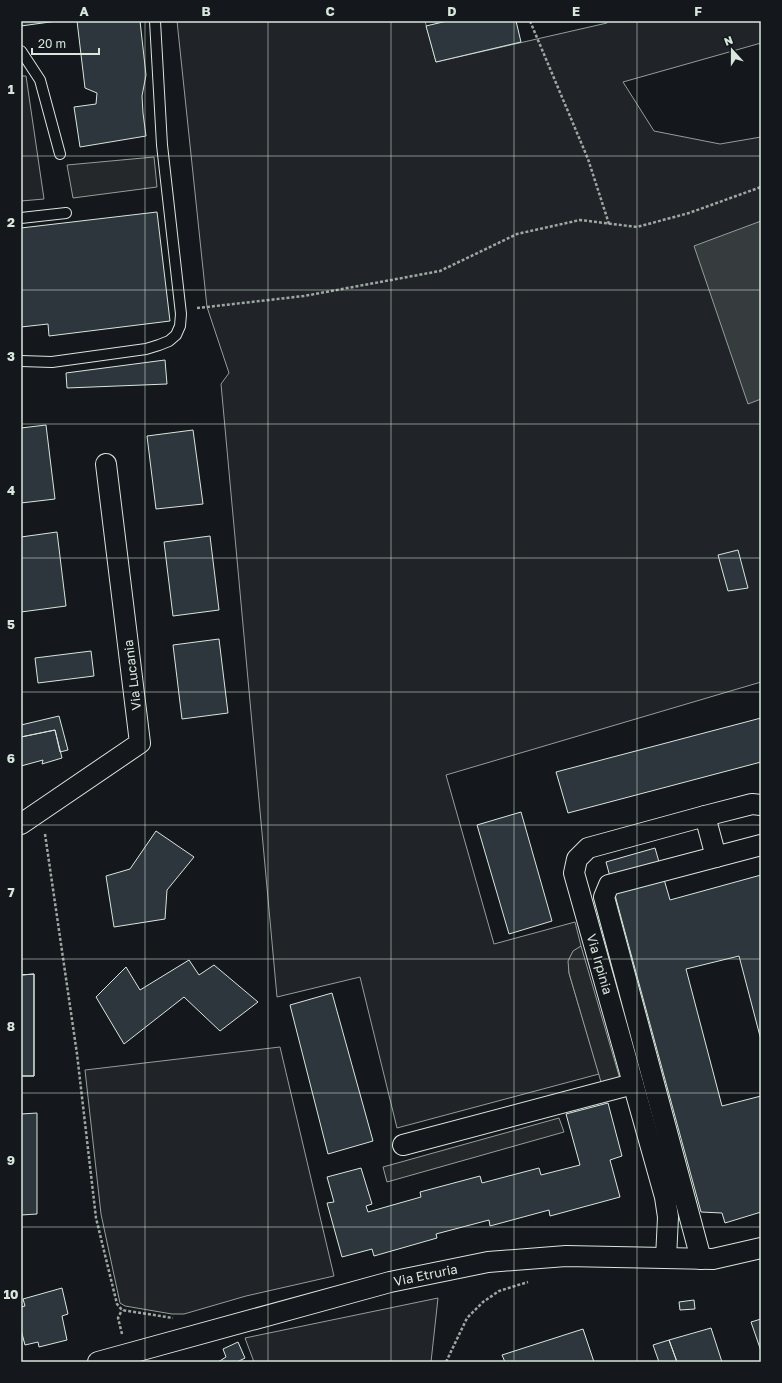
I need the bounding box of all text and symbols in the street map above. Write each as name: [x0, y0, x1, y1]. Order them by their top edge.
text: A: [79, 3, 89, 19]
text: B: [201, 3, 211, 19]
text: C: [325, 3, 335, 19]
text: D: [447, 3, 457, 19]
text: E: [572, 3, 580, 19]
text: F: [694, 3, 702, 19]
scale bar: [32, 30, 99, 56]
north arrow: [712, 30, 752, 70]
text: N: [722, 33, 734, 48]
text: 20 m: [38, 36, 66, 51]
text: 1: [8, 81, 15, 97]
text: 2: [7, 214, 15, 230]
text: 3: [7, 348, 15, 364]
text: 4: [7, 482, 15, 498]
text: 5: [7, 616, 15, 632]
street label: Via Lucania: [120, 639, 144, 711]
text: 6: [7, 750, 15, 766]
text: 7: [7, 884, 15, 900]
street label: Via Irpinia: [584, 932, 616, 996]
text: 8: [7, 1018, 15, 1034]
text: 9: [7, 1152, 15, 1168]
street label: Via Etruria: [392, 1260, 459, 1289]
text: 10: [3, 1286, 19, 1302]

